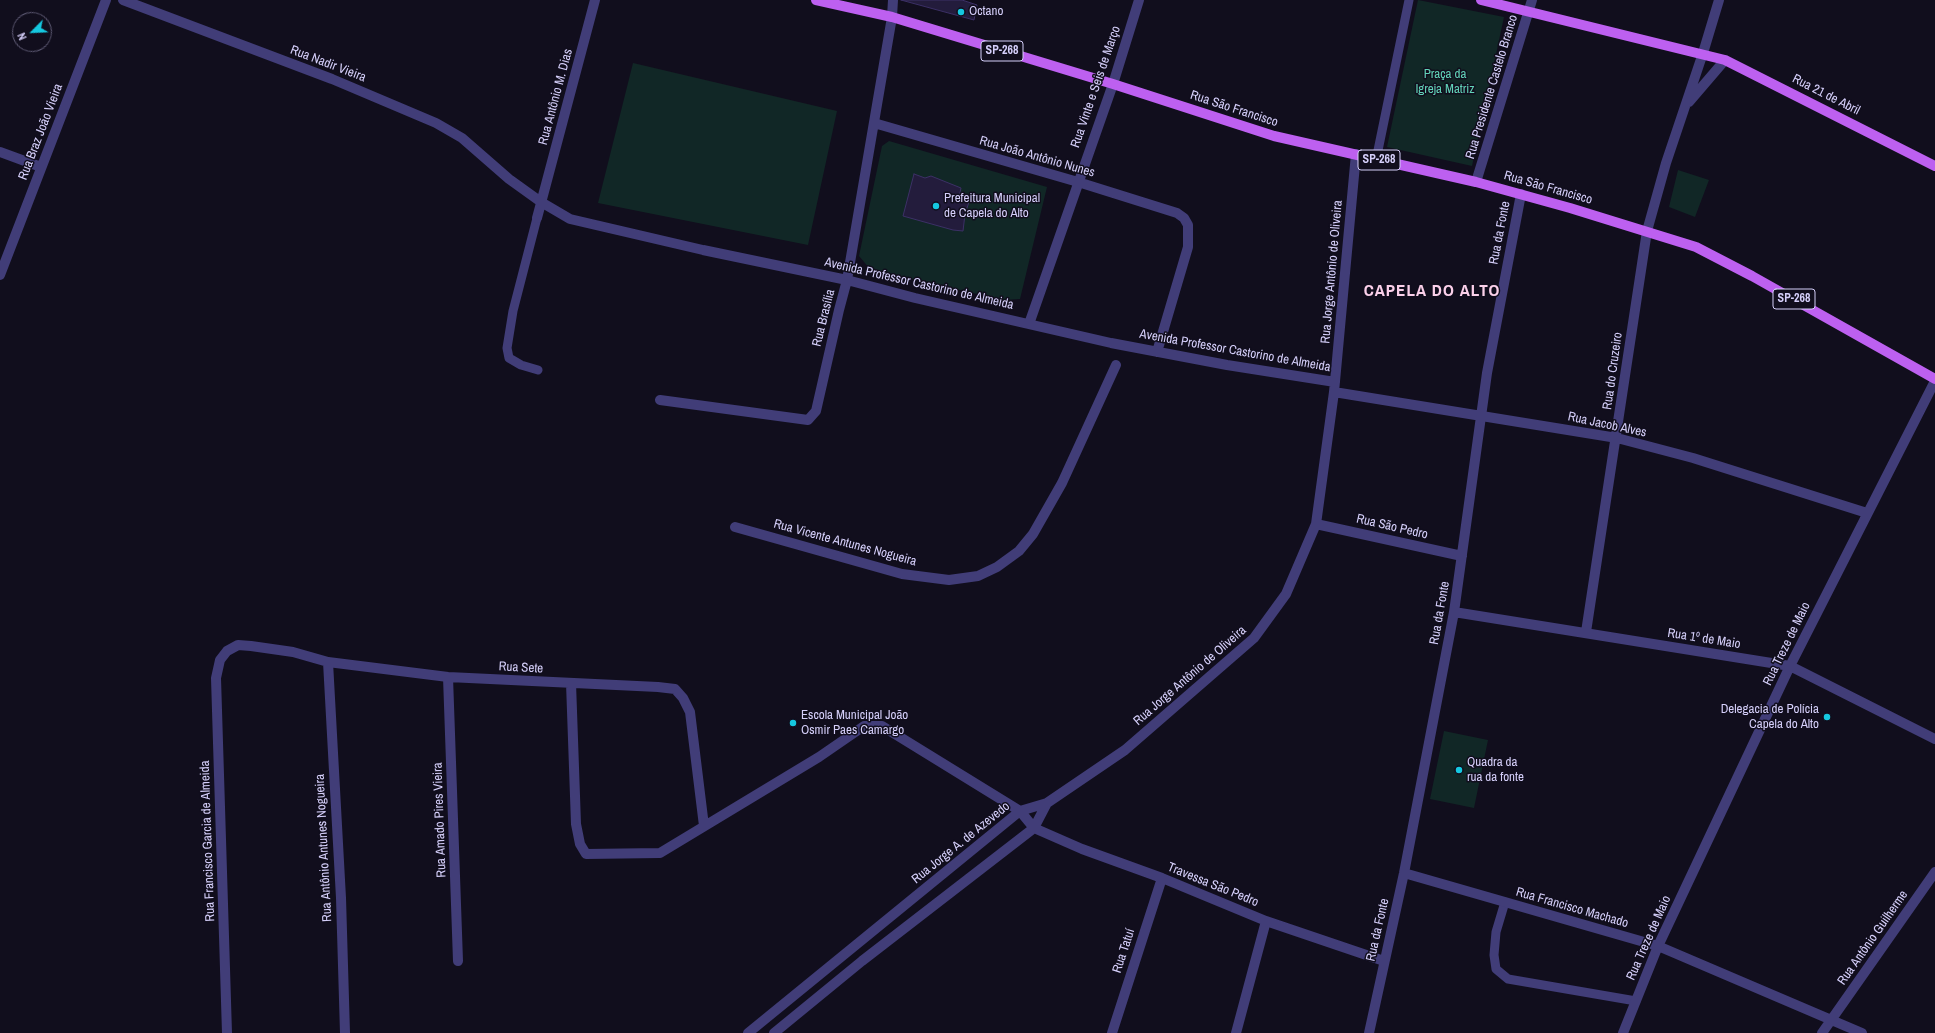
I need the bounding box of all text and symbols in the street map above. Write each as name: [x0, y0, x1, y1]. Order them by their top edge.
place label: Octano: [969, 4, 1003, 20]
marker: Octano: [956, 7, 966, 17]
north arrow: [12, 12, 52, 52]
street label: Rua Presidente Castelo Branco: [1463, 13, 1521, 161]
street label: Rua Vinte e Seis de Março: [1068, 24, 1124, 150]
text: N: [14, 31, 30, 42]
road number: SP-268: [981, 41, 1023, 61]
street label: Rua Nadir Vieira: [288, 42, 368, 86]
street label: Rua Antônio M. Dias: [536, 47, 576, 147]
park label: Praça da Igreja Matriz: [1415, 67, 1475, 98]
street label: Rua 21 de Abril: [1789, 71, 1863, 119]
street label: Rua Braz João Vieira: [15, 82, 67, 182]
street label: Rua São Francisco: [1188, 87, 1280, 131]
street label: Rua João Antônio Nunes: [978, 133, 1096, 181]
road number: SP-268: [1358, 150, 1400, 170]
street label: Rua São Francisco: [1502, 168, 1594, 208]
place label: Prefeitura Municipal de Capela do Alto: [944, 191, 1040, 222]
street label: Rua Jorge Antônio de Oliveira: [1318, 200, 1346, 344]
street label: Rua da Fonte: [1486, 200, 1514, 266]
marker: Prefeitura Municipal de Capela do Alto: [931, 201, 941, 211]
street label: Avenida Professor Castorino de Almeida: [823, 255, 1015, 313]
district label: CAPELA DO ALTO: [1364, 281, 1500, 301]
street label: Rua Brasília: [809, 288, 839, 348]
road number: SP-268: [1773, 289, 1815, 309]
street label: Avenida Professor Castorino de Almeida: [1138, 327, 1332, 375]
street label: Rua do Cruzeiro: [1600, 331, 1626, 411]
street label: Rua Jacob Alves: [1566, 409, 1648, 441]
street label: Rua São Pedro: [1355, 511, 1429, 543]
street label: Rua Vicente Antunes Nogueira: [772, 516, 918, 570]
street label: Rua da Fonte: [1427, 580, 1453, 646]
street label: Rua Treze de Maio: [1760, 600, 1814, 688]
street label: Rua Jorge Antônio de Oliveira: [1131, 623, 1249, 729]
street label: Rua 1º de Maio: [1666, 626, 1742, 652]
street label: Rua Sete: [498, 659, 544, 677]
place label: Delegacia de Polícia Capela do Alto: [1721, 702, 1819, 733]
place label: Escola Municipal João Osmir Paes Camargo: [801, 708, 908, 739]
marker: Delegacia de Polícia Capela do Alto: [1822, 712, 1832, 722]
marker: Escola Municipal João Osmir Paes Camargo: [788, 718, 798, 728]
place label: Quadra da rua da fonte: [1467, 755, 1524, 786]
street label: Rua Francisco Garcia de Almeida: [197, 760, 219, 922]
street label: Rua Amado Pires Vieira: [430, 762, 450, 878]
marker: Quadra da rua da fonte: [1454, 765, 1464, 775]
street label: Rua Antônio Antunes Nogueira: [312, 774, 336, 922]
street label: Rua Jorge A. de Azevedo: [909, 799, 1013, 887]
street label: Travessa São Pedro: [1165, 860, 1261, 910]
street label: Rua Francisco Machado: [1514, 884, 1630, 932]
street label: Rua Antônio Guilherme: [1834, 888, 1912, 988]
street label: Rua Treze de Maio: [1623, 893, 1675, 983]
street label: Rua da Fonte: [1363, 897, 1393, 963]
street label: Rua Tatuí: [1109, 927, 1139, 975]

